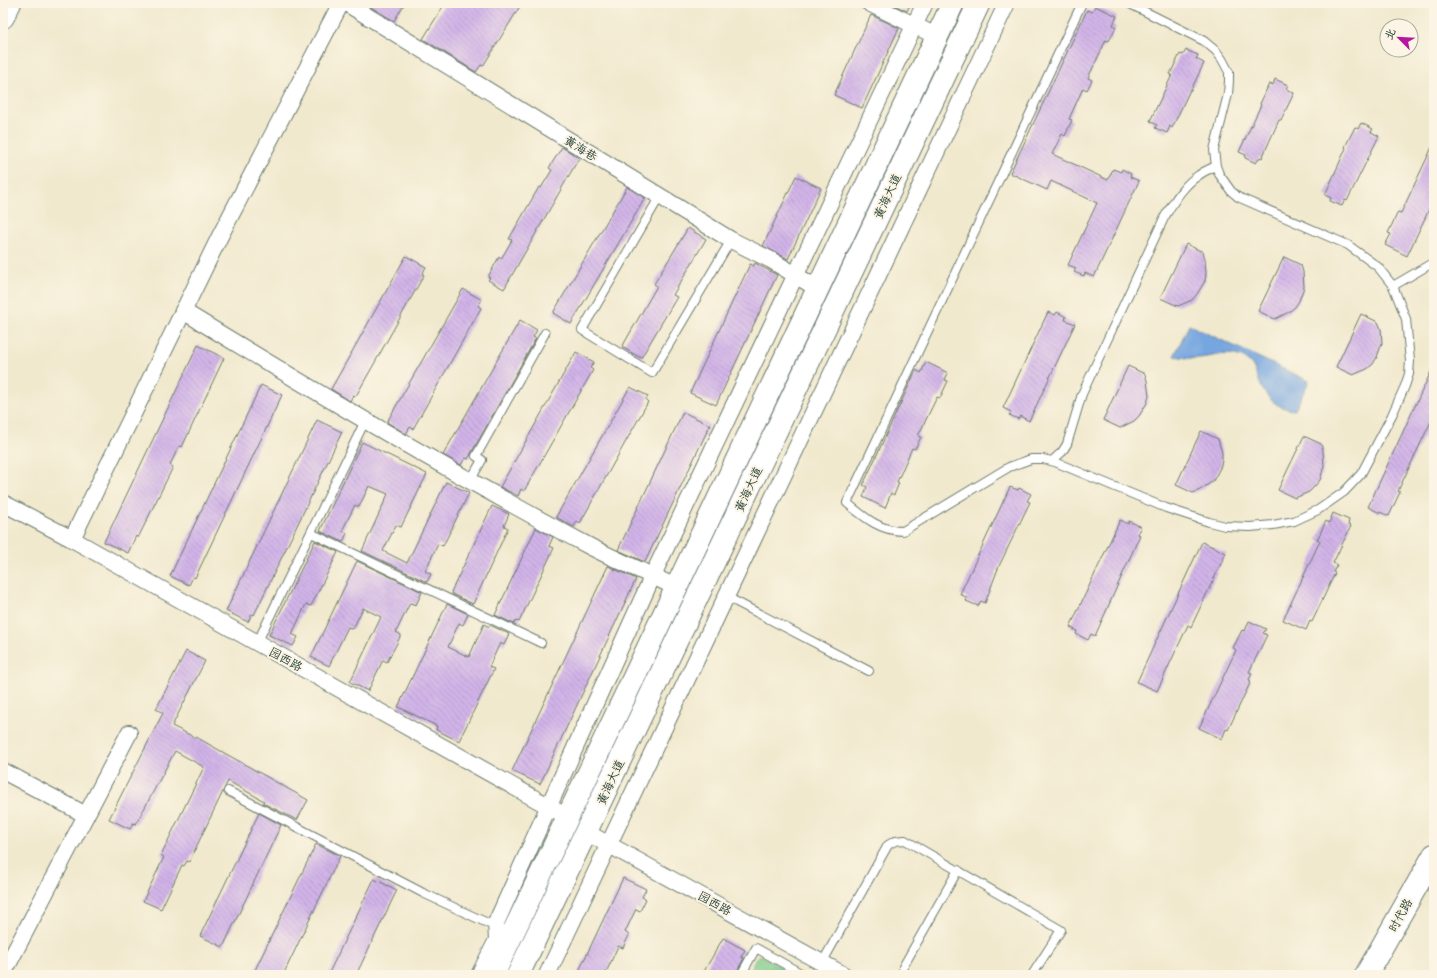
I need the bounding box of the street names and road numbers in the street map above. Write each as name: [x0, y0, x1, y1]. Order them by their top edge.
street label: 黄海巷: [561, 131, 601, 165]
street label: 黄海大道: [869, 171, 905, 221]
street label: 黄海大道: [730, 464, 766, 514]
street label: 园西路: [266, 643, 306, 675]
street label: 黄海大道: [592, 757, 628, 807]
street label: 园西路: [695, 887, 735, 919]
street label: 时代路: [1384, 895, 1416, 935]

